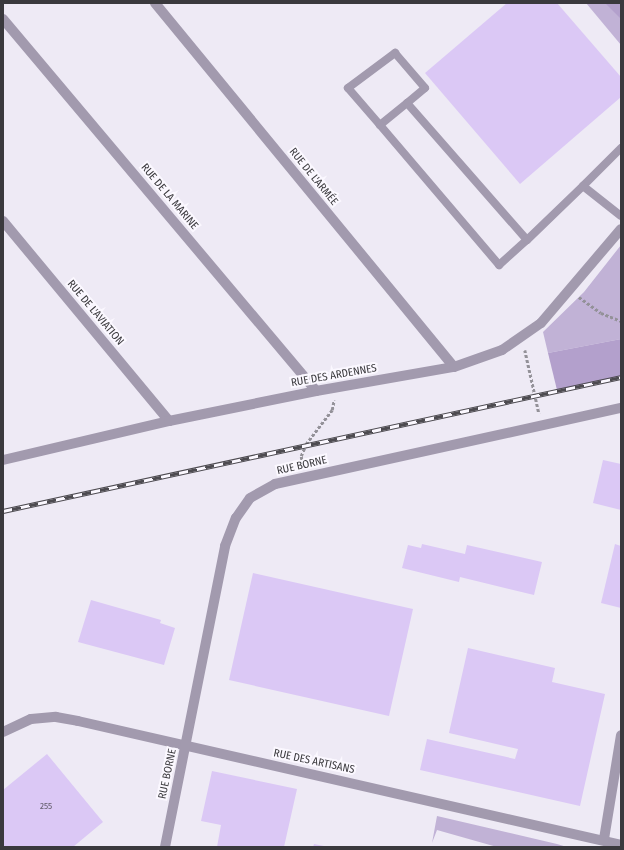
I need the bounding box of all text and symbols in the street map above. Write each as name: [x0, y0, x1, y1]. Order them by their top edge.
street label: RUE DE L'ARMÉE: [286, 146, 340, 208]
street label: RUE DE LA MARINE: [138, 161, 200, 233]
street label: RUE DE L'AVIATION: [64, 278, 126, 348]
street label: RUE DES ARDENNES: [290, 362, 378, 390]
street label: RUE BORNE: [276, 454, 328, 478]
street label: RUE DES ARTISANS: [272, 747, 356, 777]
street label: RUE BORNE: [156, 748, 180, 800]
house number: 255: [40, 801, 52, 811]

